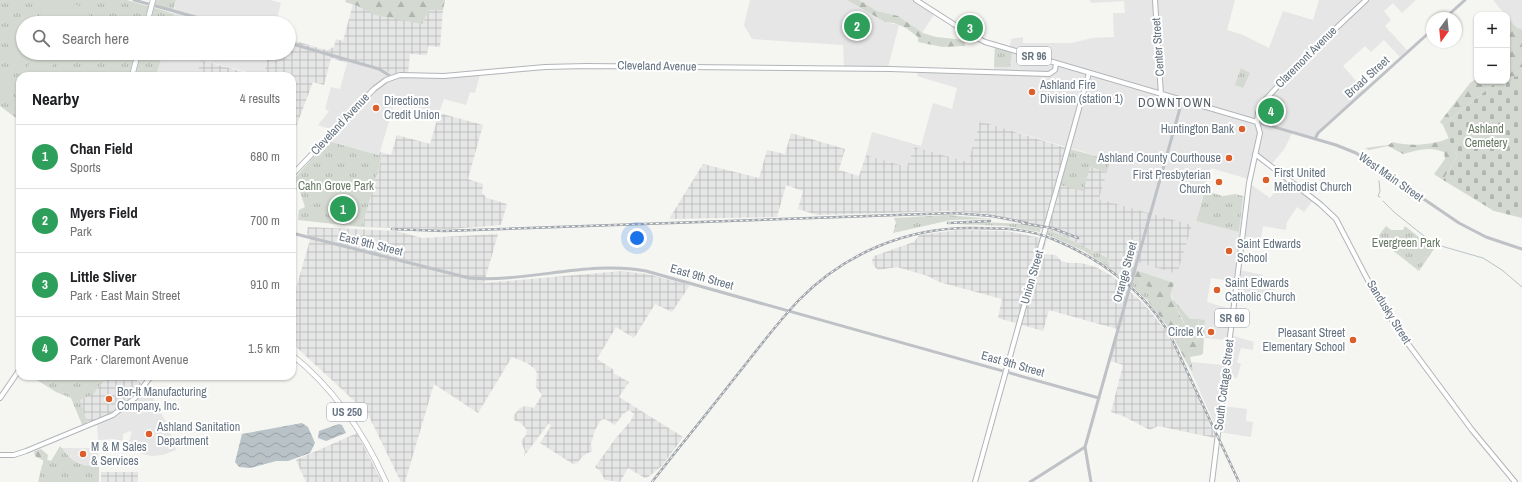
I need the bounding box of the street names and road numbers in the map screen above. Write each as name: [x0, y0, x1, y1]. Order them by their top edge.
street label: Center Street: [1148, 17, 1168, 77]
street label: Claremont Avenue: [1272, 23, 1340, 91]
road number: SR 96: [1017, 47, 1051, 65]
street label: Broad Street: [1341, 52, 1393, 101]
street label: Cleveland Avenue: [617, 57, 697, 75]
street label: Cleveland Avenue: [307, 90, 373, 158]
street label: West Main Street: [1355, 149, 1427, 205]
street label: East 9th Street: [337, 228, 405, 260]
street label: Orange Street: [1109, 240, 1141, 304]
street label: Union Street: [1017, 248, 1047, 306]
street label: East 9th Street: [669, 260, 736, 294]
street label: Sandusky Street: [1363, 277, 1415, 347]
road number: SR 60: [1215, 309, 1249, 327]
street label: South Cottage Street: [1210, 338, 1238, 432]
street label: East 9th Street: [980, 347, 1047, 381]
road number: US 250: [327, 403, 367, 421]

